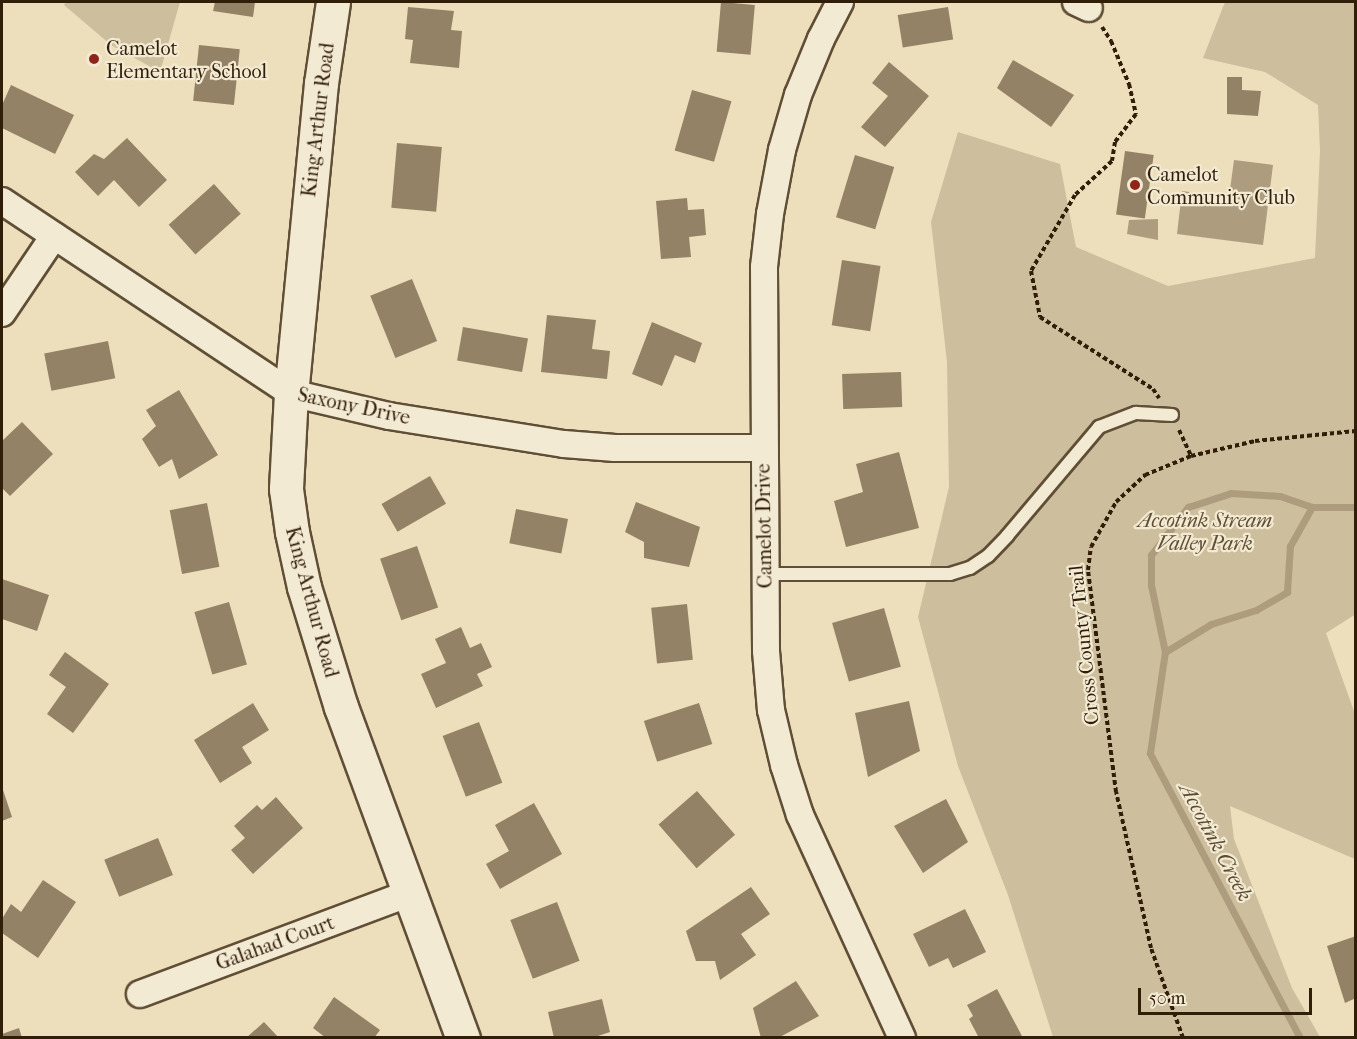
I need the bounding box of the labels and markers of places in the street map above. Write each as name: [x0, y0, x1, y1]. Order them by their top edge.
place label: Camelot Elementary School: [106, 36, 267, 83]
marker: Camelot Elementary School: [87, 52, 101, 66]
place label: Camelot Community Club: [1147, 162, 1295, 209]
marker: Camelot Community Club: [1128, 178, 1142, 192]

